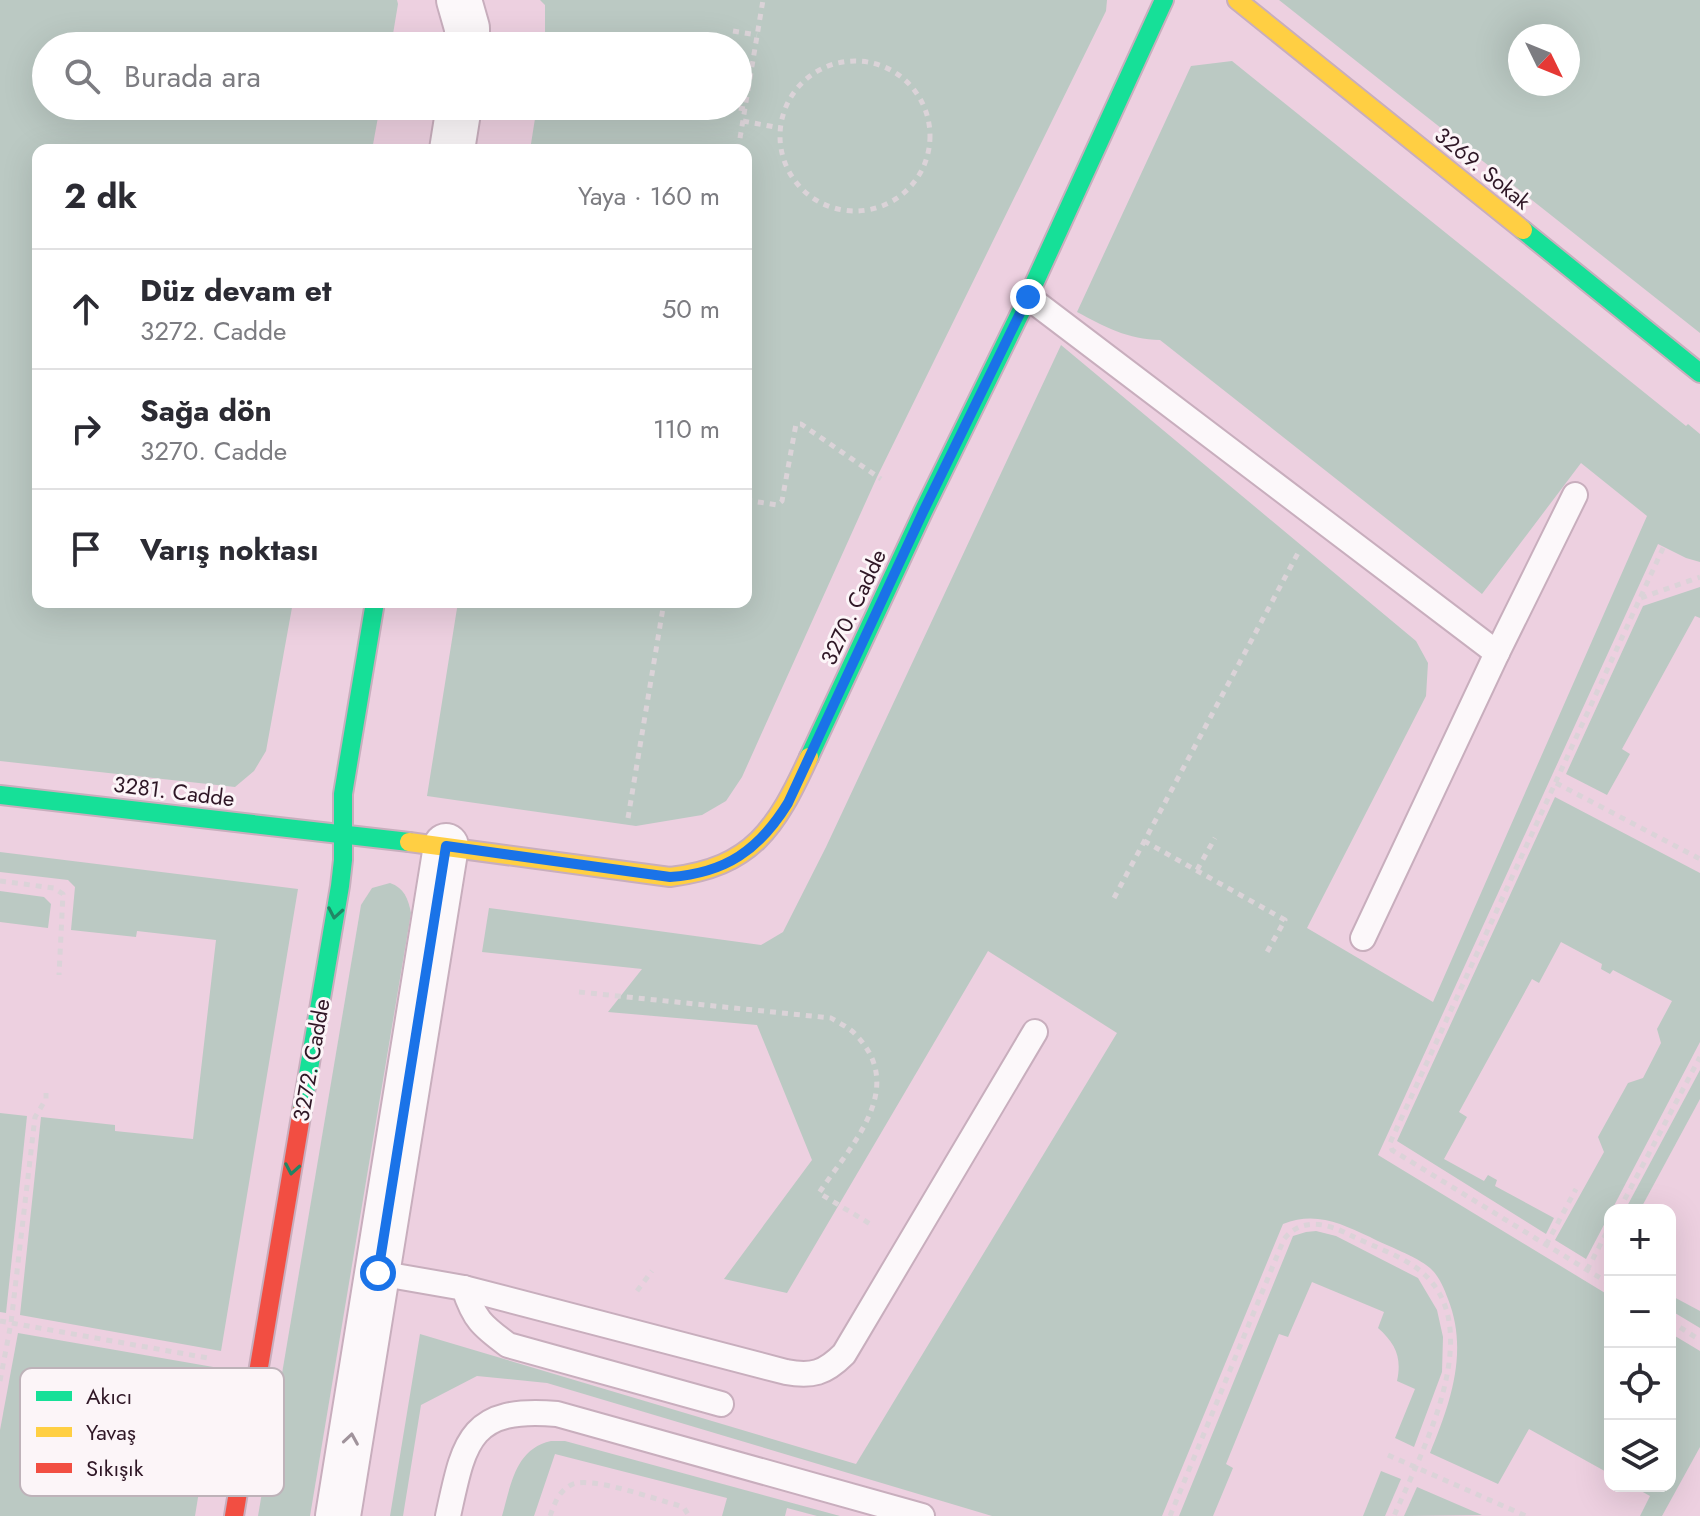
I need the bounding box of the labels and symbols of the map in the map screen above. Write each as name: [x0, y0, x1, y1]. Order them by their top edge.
north arrow: [1508, 24, 1580, 96]
street label: 3269. Sokak: [1428, 119, 1538, 217]
route end: [1010, 279, 1046, 315]
street label: 3270. Cadde: [812, 544, 894, 670]
street label: 3281. Cadde: [112, 768, 236, 814]
one-way arrow: [328, 906, 345, 920]
street label: 3272. Cadde: [284, 996, 338, 1124]
one-way arrow: [285, 1163, 302, 1176]
route start: [360, 1255, 396, 1291]
legend: [20, 1368, 284, 1496]
text: Akıcı: [86, 1380, 132, 1412]
text: Yavaş: [86, 1416, 136, 1448]
one-way arrow: [342, 1432, 359, 1446]
text: Sıkışık: [86, 1452, 144, 1484]

